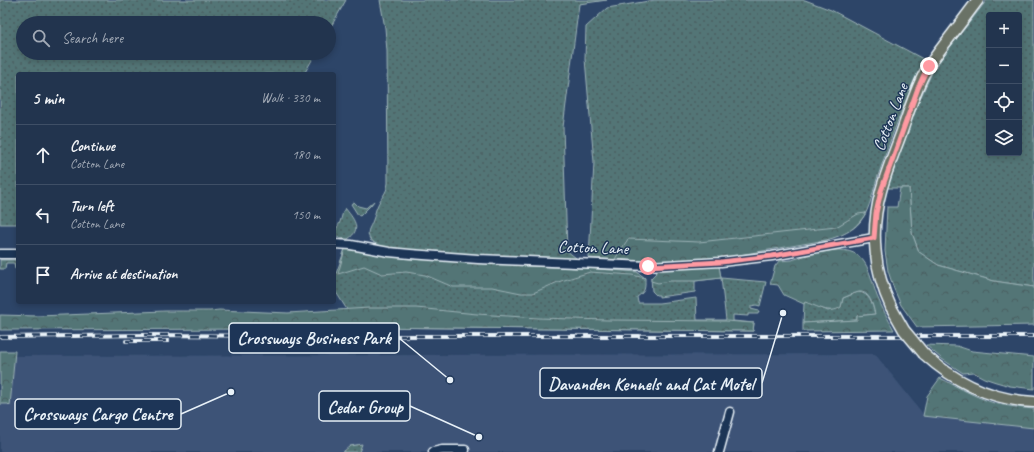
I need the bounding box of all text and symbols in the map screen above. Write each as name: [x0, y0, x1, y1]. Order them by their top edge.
map controls: [986, 12, 1022, 156]
button: +: [986, 12, 1022, 48]
search box: [16, 16, 336, 60]
icon: search: [30, 27, 52, 49]
text: Search here: [62, 29, 123, 48]
button: −: [986, 48, 1022, 84]
route end: [920, 57, 938, 75]
street label: Cotton Lane: [868, 79, 913, 154]
button: locate: [986, 84, 1022, 120]
text: 5 min: [32, 88, 64, 109]
text: Walk · 330 m: [261, 90, 320, 106]
button: layers: [986, 120, 1022, 156]
text: Continue: [70, 137, 115, 156]
icon: ahead: [32, 144, 54, 166]
text: 180 m: [292, 147, 320, 163]
text: Cotton Lane: [70, 156, 124, 172]
text: Turn left: [70, 197, 113, 216]
icon: left: [32, 204, 54, 226]
text: 150 m: [292, 207, 320, 223]
text: Cotton Lane: [70, 216, 124, 232]
street label: Cotton Lane: [557, 236, 630, 259]
route start: [639, 257, 657, 275]
icon: arrive: [32, 264, 54, 286]
text: Arrive at destination: [70, 265, 177, 284]
callout: Crossways Business Park: [229, 323, 399, 353]
text: Crossways Business Park: [237, 327, 393, 349]
callout: Davanden Kennels and Cat Motel: [540, 368, 762, 398]
text: Davanden Kennels and Cat Motel: [548, 373, 758, 395]
callout: Cedar Group: [319, 391, 410, 421]
text: Cedar Group: [327, 396, 404, 418]
callout: Crossways Cargo Centre: [15, 399, 181, 429]
text: Crossways Cargo Centre: [23, 403, 175, 425]

